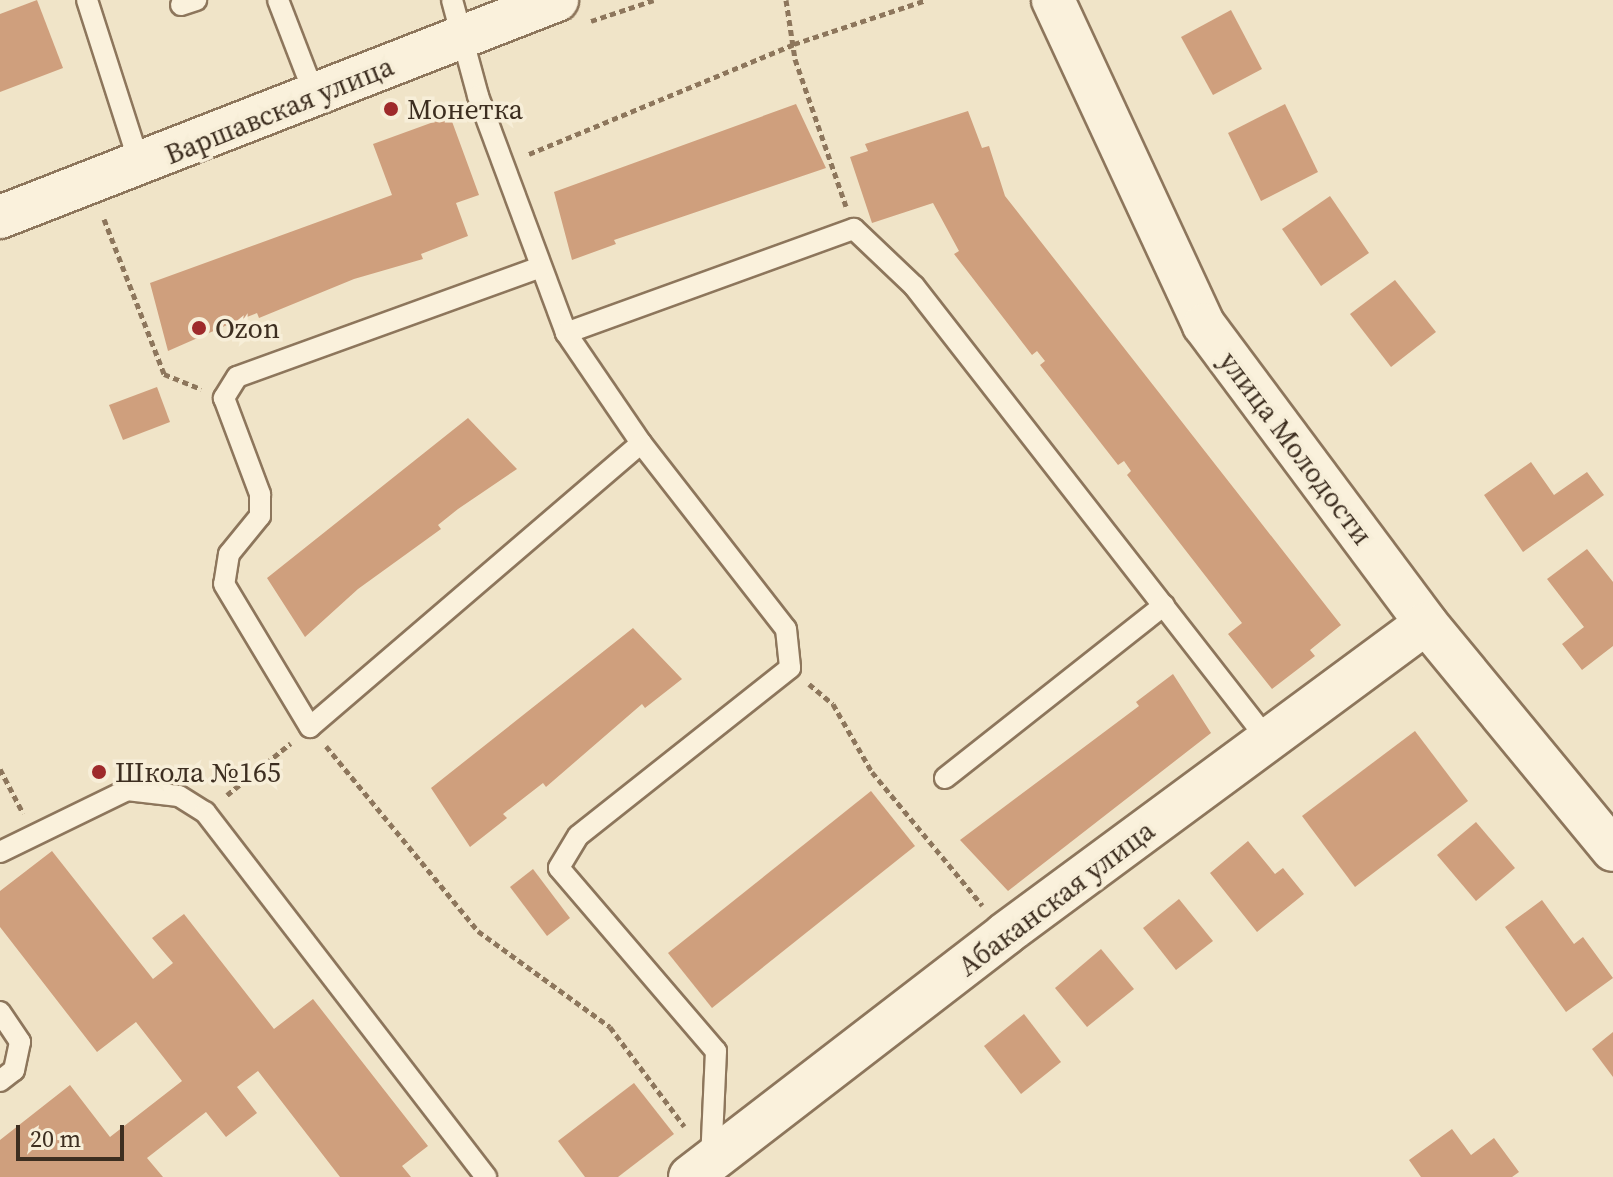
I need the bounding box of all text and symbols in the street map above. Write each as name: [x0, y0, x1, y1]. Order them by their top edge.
street label: Варшавская улица: [160, 49, 398, 171]
place label: Монетка: [407, 92, 523, 126]
marker: Монетка: [382, 100, 400, 118]
place label: Ozon: [215, 311, 280, 345]
marker: Ozon: [190, 319, 208, 337]
street label: улица Молодости: [1212, 345, 1380, 551]
place label: Школа №165: [115, 755, 281, 789]
marker: Школа №165: [90, 763, 108, 781]
street label: Абаканская улица: [951, 813, 1161, 983]
scale bar: [20, 1109, 128, 1159]
text: 20 m: [30, 1122, 81, 1155]

